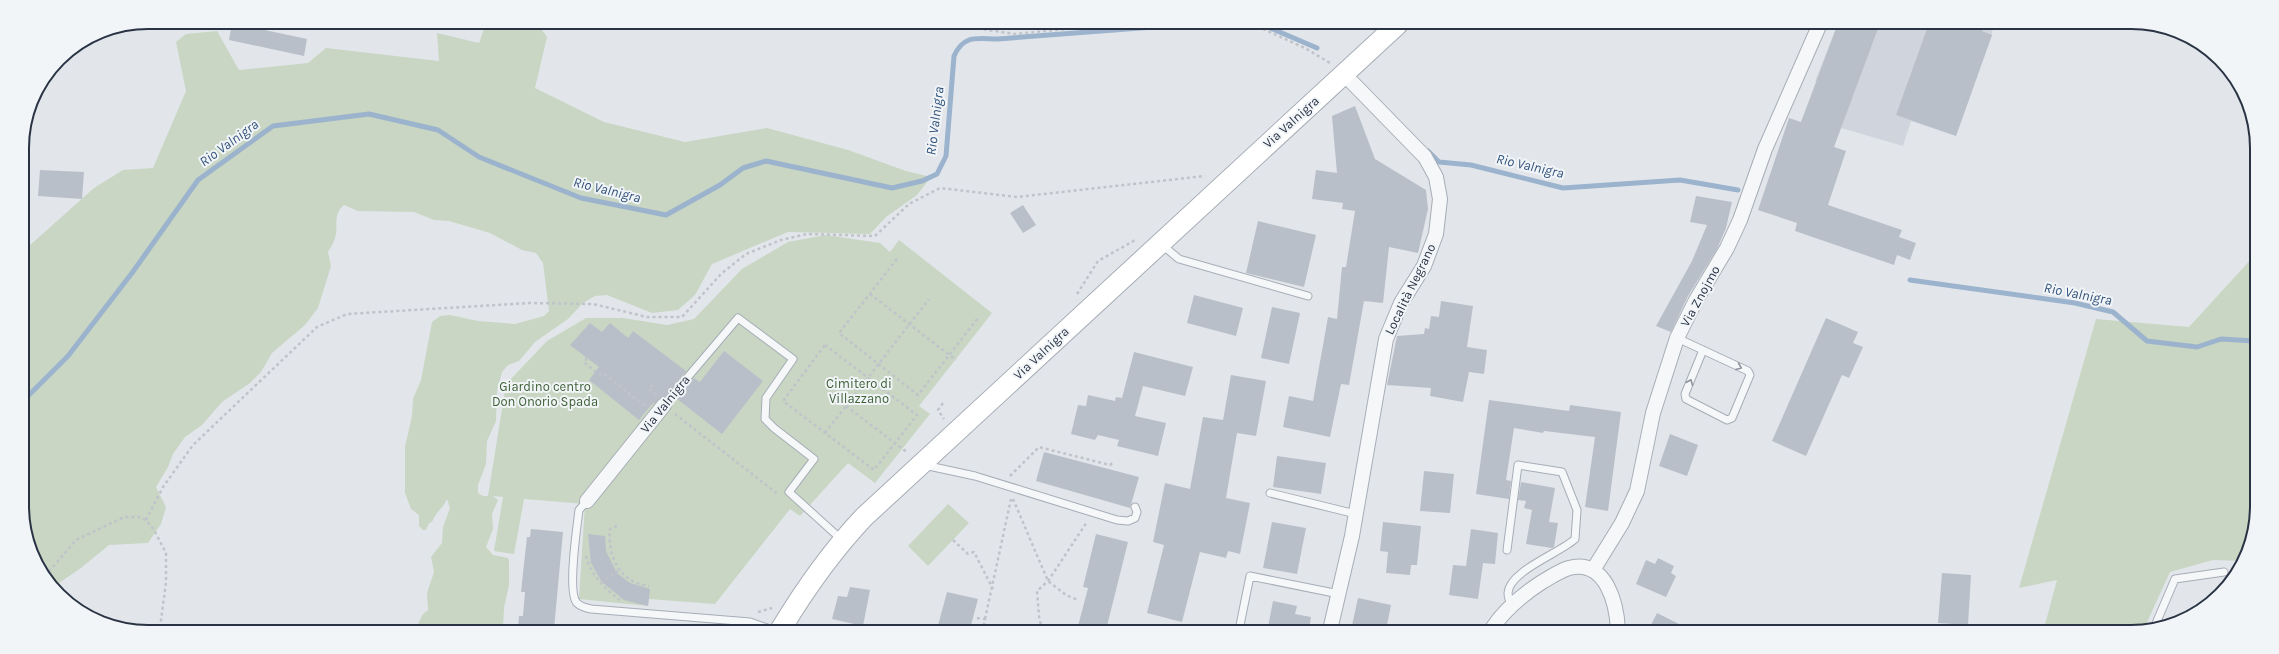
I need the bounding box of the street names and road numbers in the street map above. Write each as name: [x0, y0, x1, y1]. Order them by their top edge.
street label: Via Valnigra: [1260, 93, 1322, 151]
street label: Località Negrano: [1381, 241, 1439, 337]
street label: Via Znojmo: [1677, 263, 1723, 329]
street label: Via Valnigra: [1010, 324, 1072, 382]
street label: Via Valnigra: [637, 372, 693, 436]

